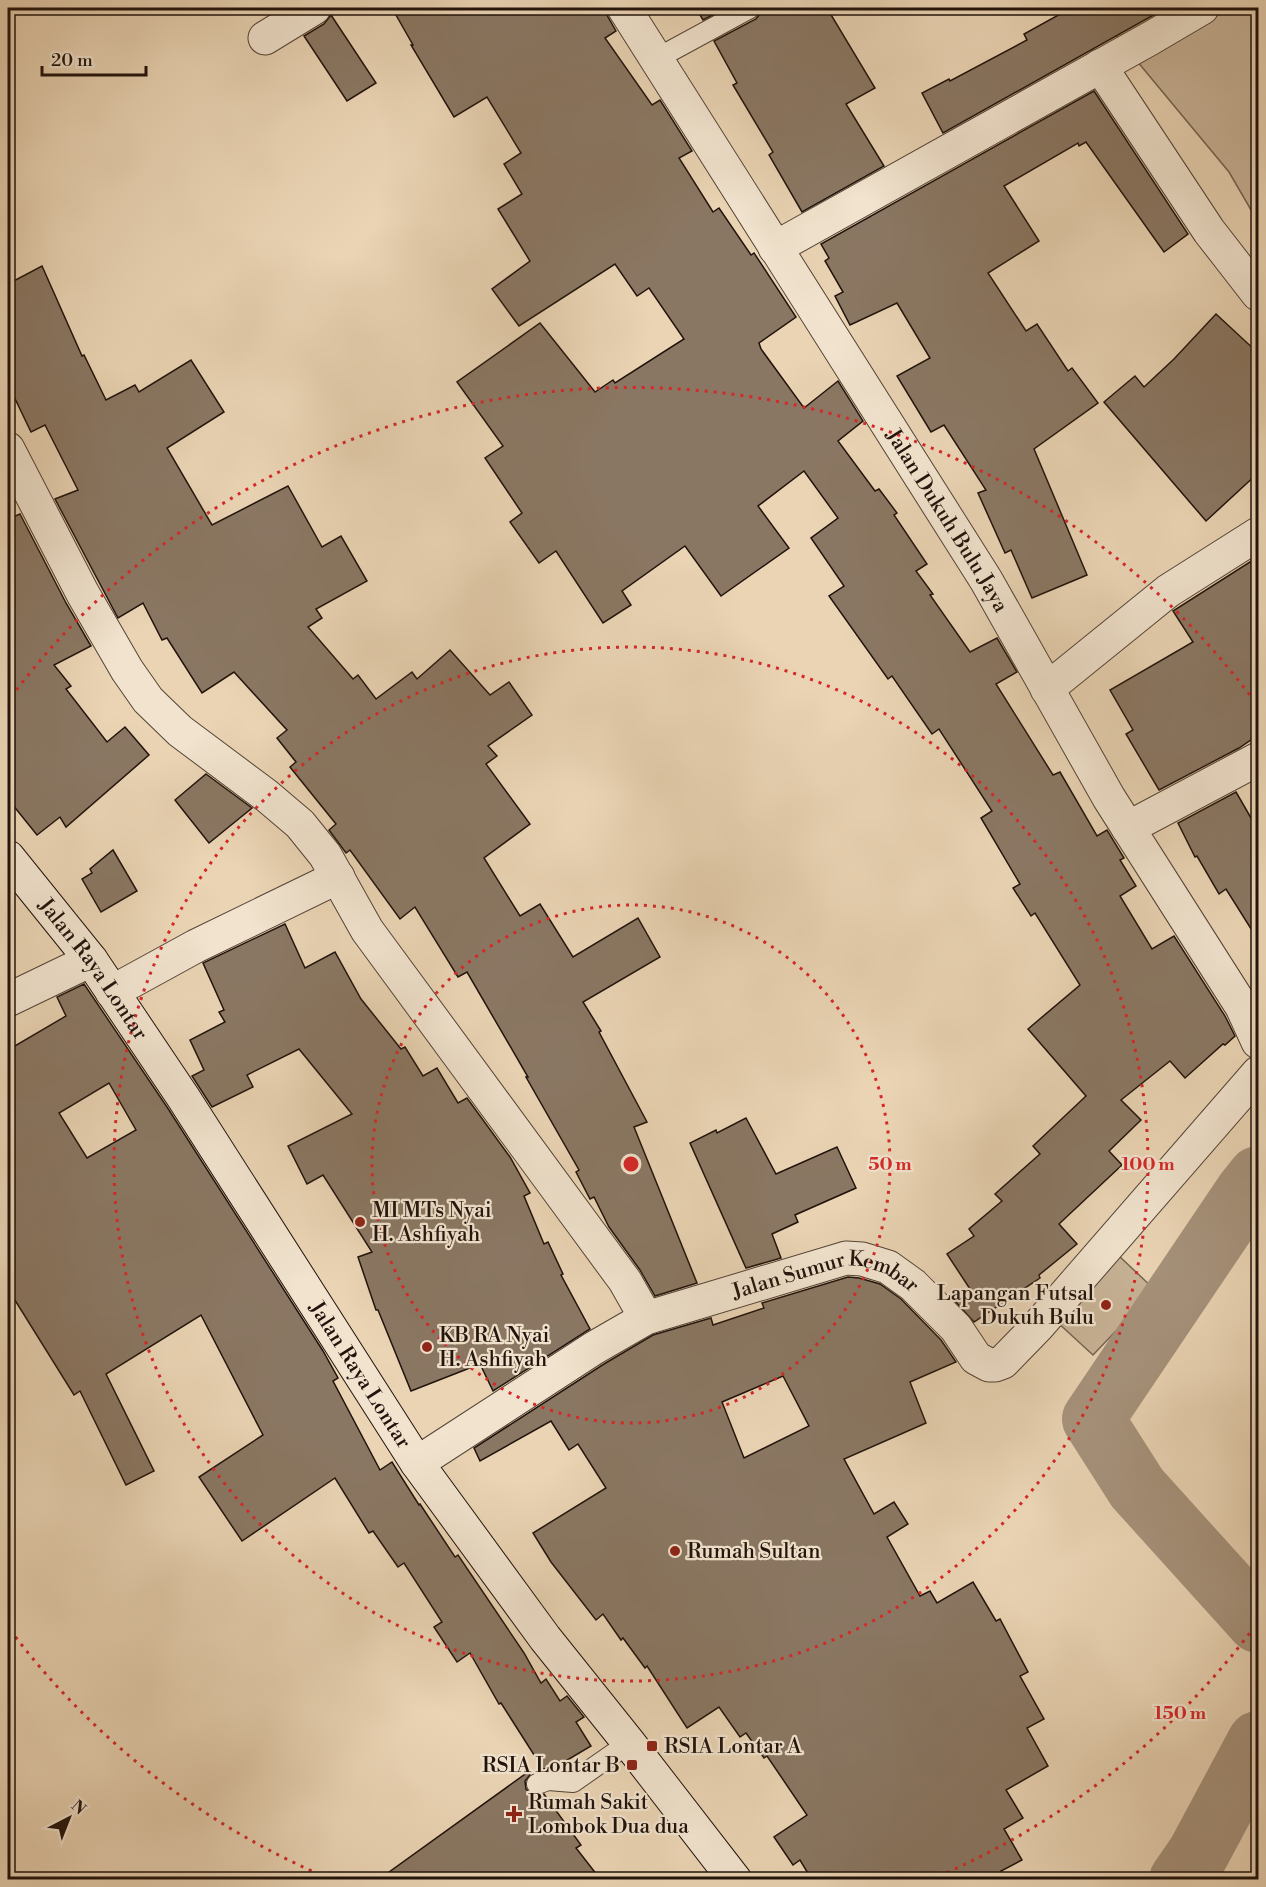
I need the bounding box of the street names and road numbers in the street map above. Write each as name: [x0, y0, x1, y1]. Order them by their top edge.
street label: Jalan Dukuh Bulu Jaya: [879, 423, 1014, 617]
street label: Jalan Raya Lontar: [32, 892, 153, 1045]
street label: Jalan Sumur Kembar: [725, 1282, 923, 1310]
street label: Jalan Raya Lontar: [303, 1296, 416, 1454]

